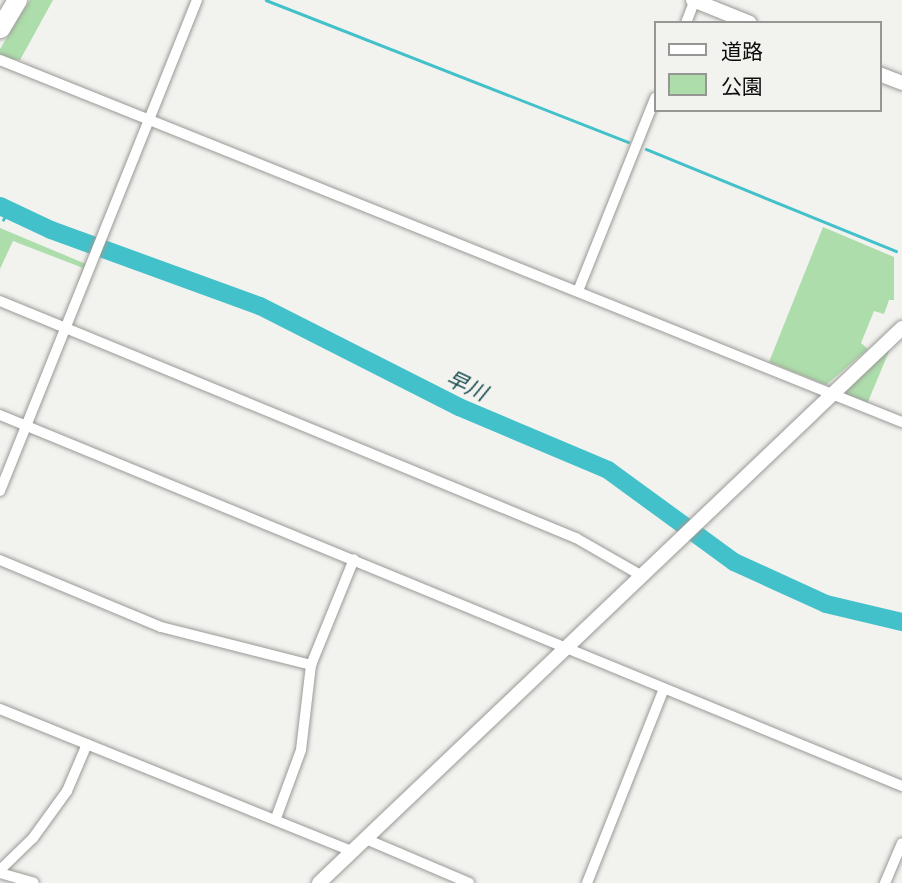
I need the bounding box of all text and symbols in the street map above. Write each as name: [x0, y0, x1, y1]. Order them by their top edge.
legend: [654, 21, 881, 112]
text: 道路: [721, 37, 763, 65]
text: 公園: [721, 72, 763, 100]
water label: 早川: [443, 365, 491, 405]

